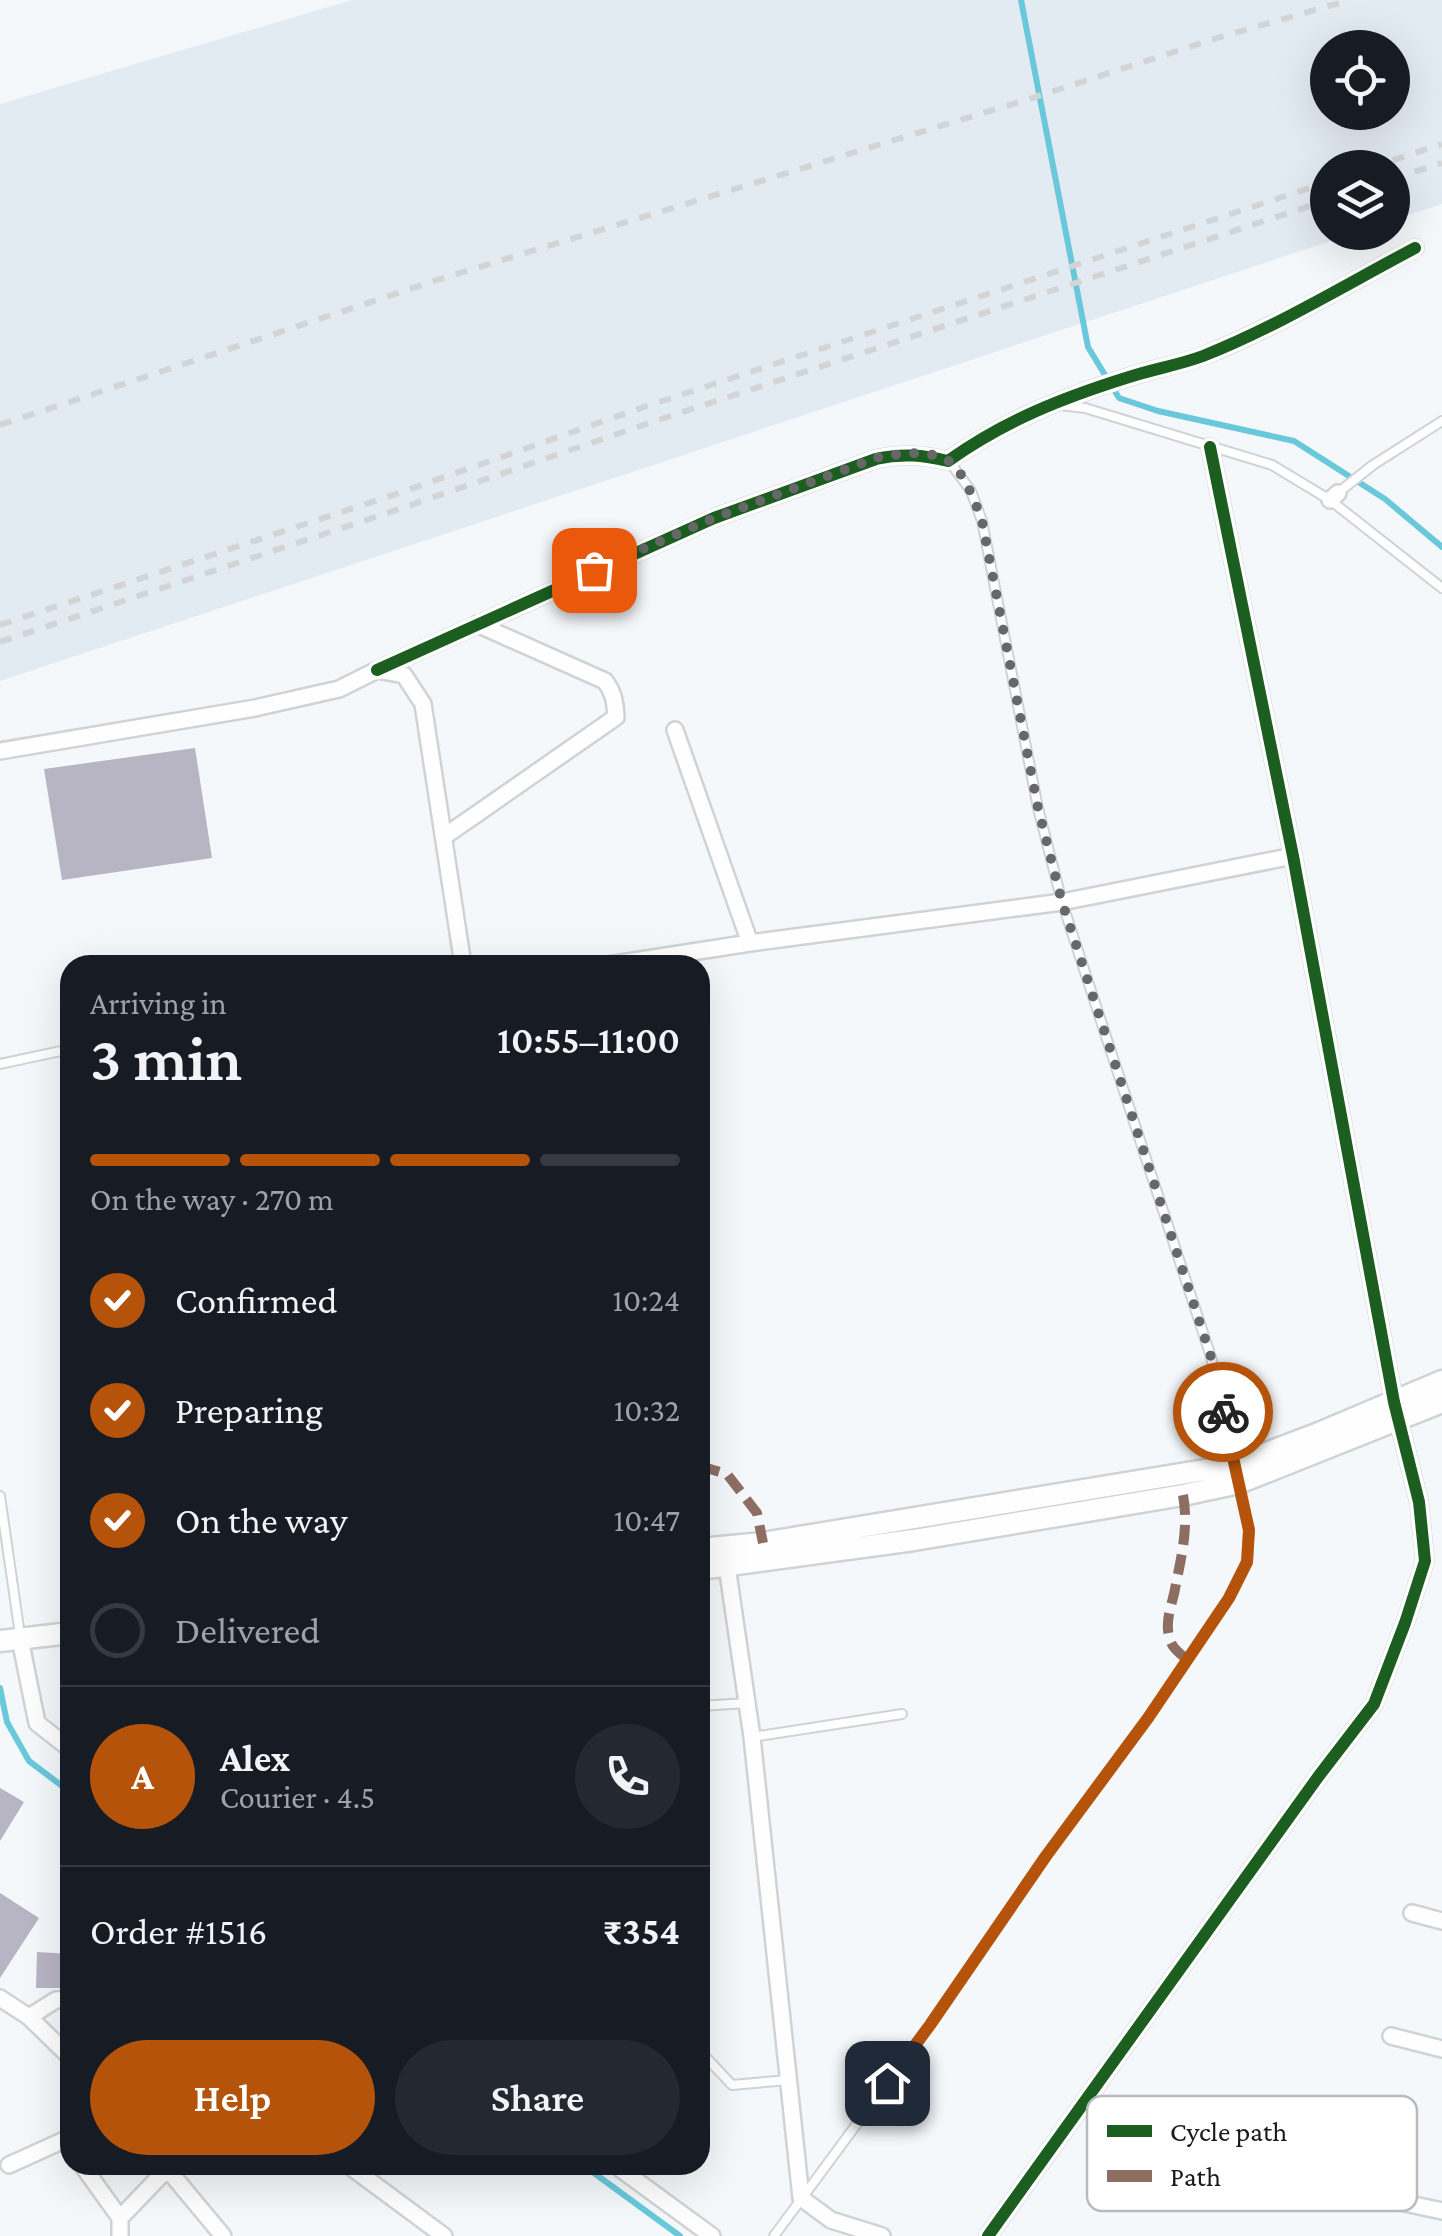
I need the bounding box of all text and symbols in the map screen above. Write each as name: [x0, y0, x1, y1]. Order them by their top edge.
map controls: [1310, 30, 1410, 250]
button: locate: [1310, 30, 1410, 130]
button: layers: [1310, 150, 1410, 250]
pin: [552, 528, 637, 613]
icon: bag: [567, 543, 622, 598]
text: Arriving in: [90, 985, 227, 1021]
text: 10:55–11:00: [497, 1019, 680, 1061]
text: 3 min: [90, 1022, 242, 1094]
text: On the way · 270 m: [90, 1181, 334, 1217]
icon: check: [90, 1273, 145, 1328]
text: Confirmed: [175, 1279, 338, 1321]
text: 10:24: [612, 1282, 680, 1318]
courier: [1173, 1362, 1273, 1462]
icon: check: [90, 1383, 145, 1438]
icon: bike: [1196, 1385, 1251, 1440]
text: Preparing: [175, 1389, 323, 1431]
text: 10:32: [614, 1392, 680, 1428]
icon: check: [90, 1493, 145, 1548]
text: On the way: [175, 1499, 347, 1541]
text: 10:47: [614, 1502, 680, 1538]
text: Delivered: [175, 1609, 320, 1651]
button: phone: [575, 1724, 680, 1829]
text: Alex: [220, 1737, 290, 1779]
text: A: [131, 1755, 154, 1797]
text: Courier · 4.5: [220, 1779, 375, 1815]
text: Order #1516: [90, 1910, 267, 1952]
text: ₹354: [603, 1910, 680, 1952]
button: Help: [90, 2040, 375, 2155]
button: Share: [395, 2040, 680, 2155]
pin: [845, 2041, 930, 2126]
icon: home: [860, 2056, 915, 2111]
legend: [1087, 2096, 1417, 2211]
text: Cycle path: [1170, 2116, 1287, 2147]
text: Path: [1170, 2161, 1221, 2192]

